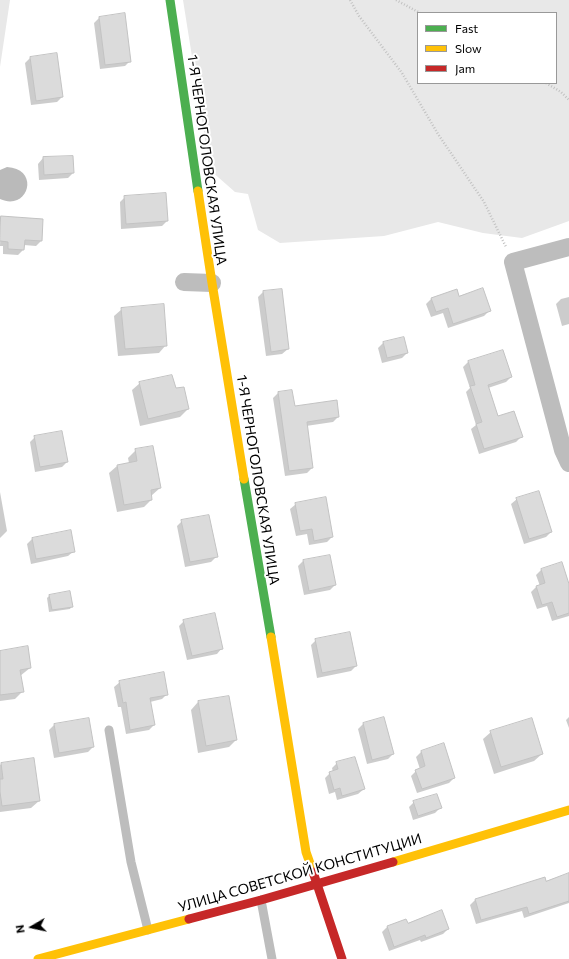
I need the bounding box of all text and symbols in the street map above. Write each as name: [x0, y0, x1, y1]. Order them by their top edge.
legend: [417, 12, 557, 84]
text: Fast: [455, 21, 478, 35]
text: Slow: [455, 41, 482, 55]
street label: 1-Я ЧЕРНОГОЛОВСКАЯ УЛИЦА: [184, 54, 230, 266]
text: Jam: [455, 61, 475, 75]
street label: 1-Я ЧЕРНОГОЛОВСКАЯ УЛИЦА: [233, 374, 283, 586]
street label: УЛИЦА СОВЕТСКОЙ КОНСТИТУЦИИ: [176, 830, 424, 916]
north arrow: [12, 907, 52, 947]
text: N: [13, 924, 27, 934]

